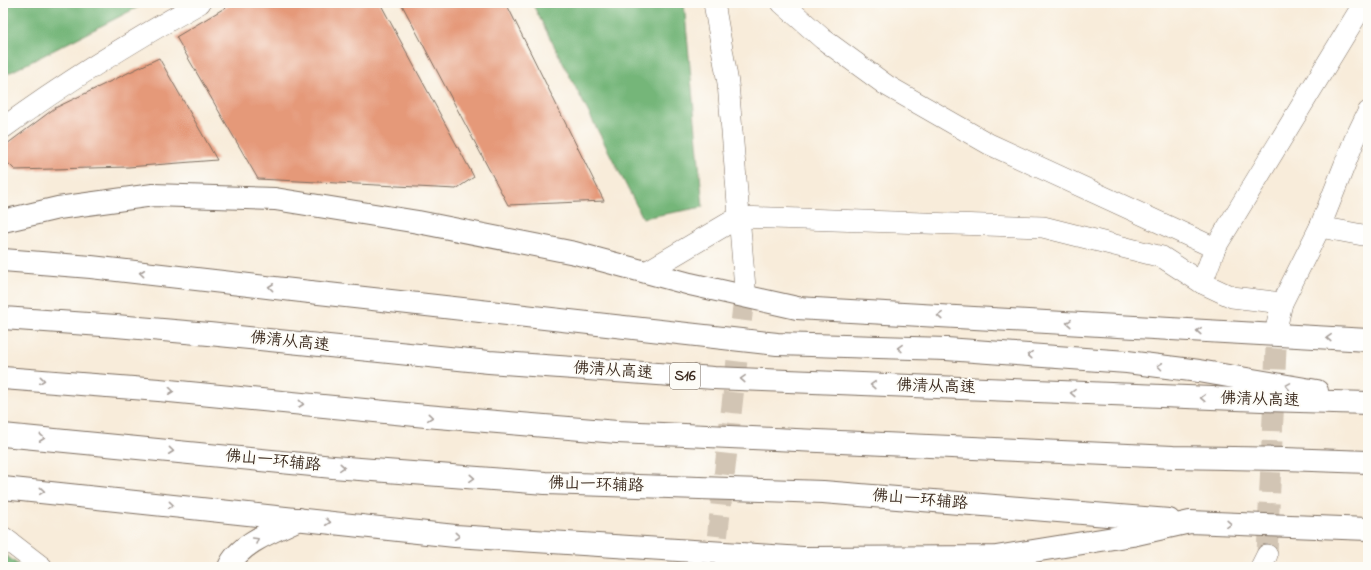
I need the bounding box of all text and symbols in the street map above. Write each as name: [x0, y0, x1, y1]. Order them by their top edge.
one-way arrow: [139, 269, 145, 278]
one-way arrow: [268, 283, 274, 292]
one-way arrow: [937, 312, 943, 320]
one-way arrow: [1066, 319, 1072, 328]
street label: 佛清从高速: [249, 326, 331, 358]
one-way arrow: [1196, 326, 1202, 335]
one-way arrow: [1326, 334, 1332, 342]
one-way arrow: [897, 344, 903, 352]
one-way arrow: [1027, 351, 1033, 360]
street label: 佛清从高速: [572, 356, 654, 386]
one-way arrow: [1157, 362, 1163, 371]
road number: S16: [670, 363, 700, 389]
street label: 佛清从高速: [896, 374, 976, 400]
one-way arrow: [740, 375, 746, 384]
one-way arrow: [39, 376, 45, 385]
one-way arrow: [870, 381, 876, 389]
one-way arrow: [1285, 382, 1291, 391]
one-way arrow: [168, 386, 175, 395]
street label: 佛清从高速: [1220, 387, 1300, 413]
one-way arrow: [1070, 388, 1076, 397]
one-way arrow: [1200, 394, 1206, 402]
one-way arrow: [298, 399, 304, 408]
one-way arrow: [427, 412, 433, 421]
one-way arrow: [39, 434, 45, 443]
street label: 佛山一环辅路: [224, 444, 322, 478]
one-way arrow: [168, 446, 174, 455]
one-way arrow: [339, 463, 345, 472]
street label: 佛山一环辅路: [548, 471, 644, 499]
one-way arrow: [469, 473, 475, 482]
street label: 佛山一环辅路: [871, 484, 969, 516]
one-way arrow: [39, 487, 45, 496]
one-way arrow: [168, 500, 174, 509]
one-way arrow: [325, 517, 331, 526]
one-way arrow: [1226, 519, 1232, 528]
one-way arrow: [454, 531, 460, 540]
one-way arrow: [252, 537, 259, 544]

